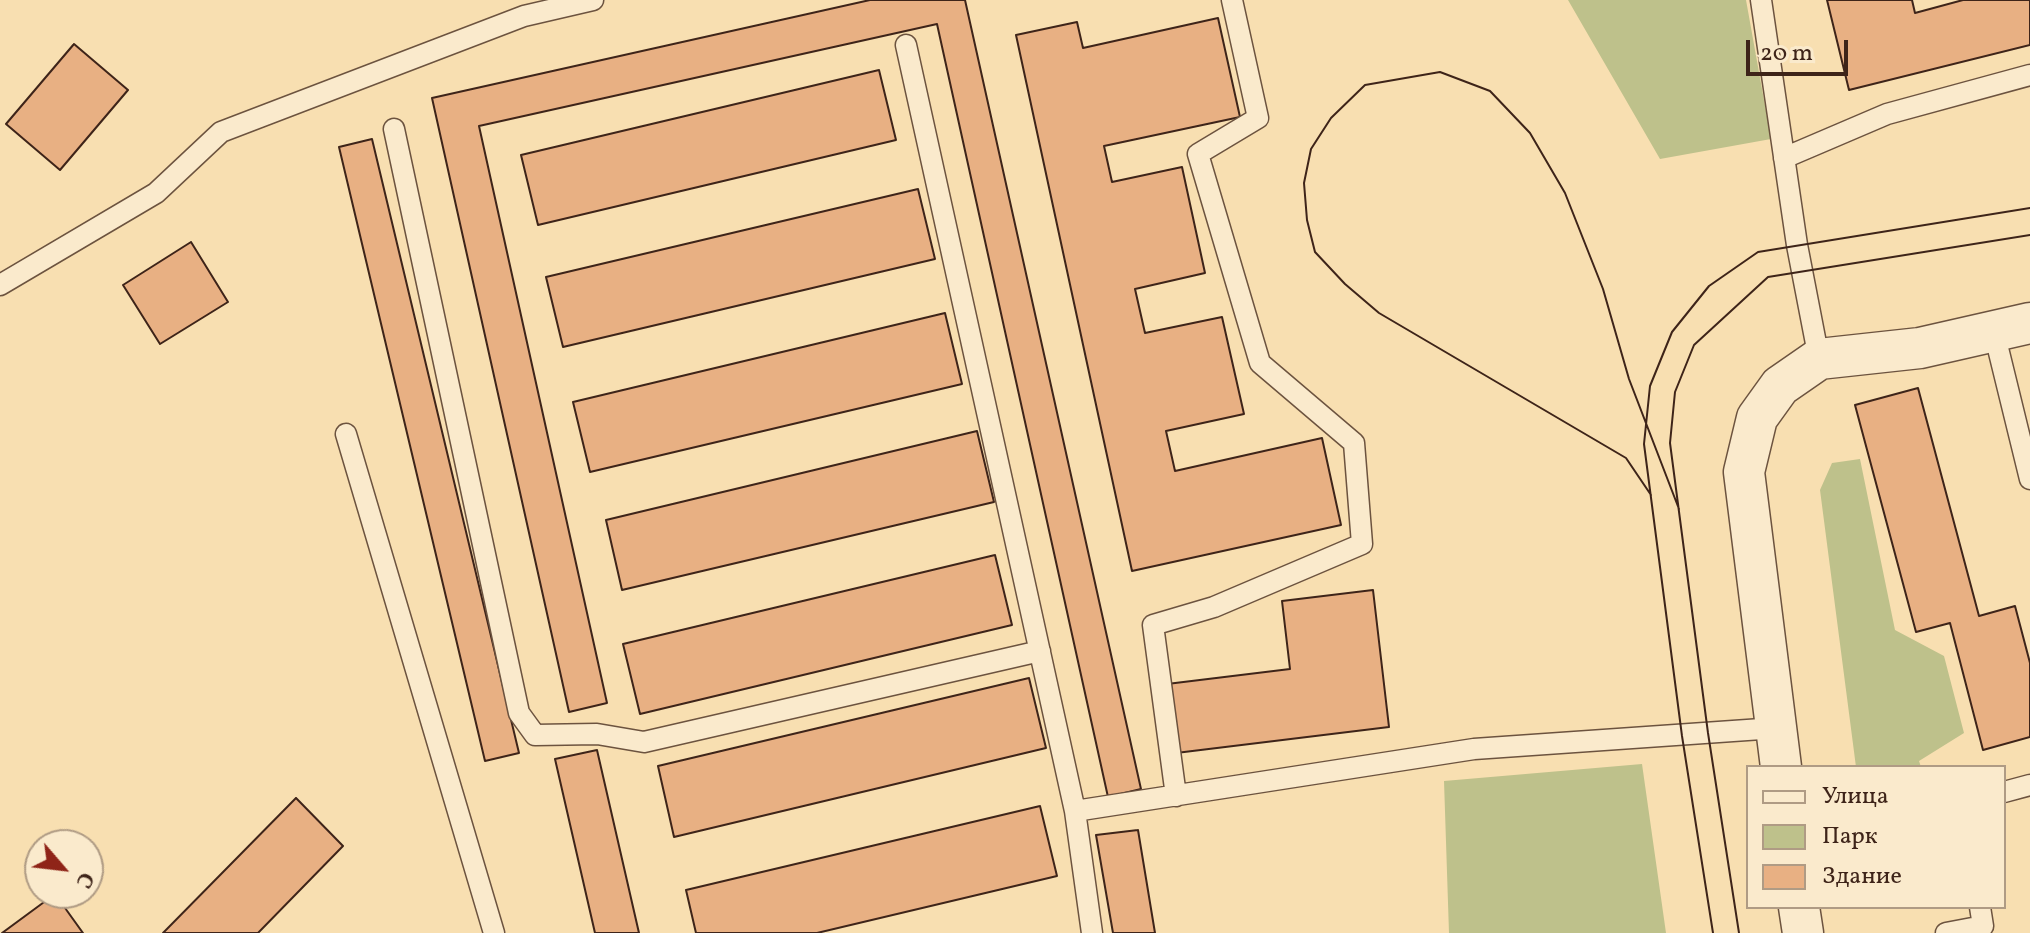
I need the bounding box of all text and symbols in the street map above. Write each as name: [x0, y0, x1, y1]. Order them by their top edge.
scale bar: [1750, 24, 1852, 74]
text: 20 m: [1760, 37, 1813, 71]
legend: [1746, 765, 2006, 909]
text: Улица: [1822, 780, 1889, 814]
text: Парк: [1822, 820, 1878, 854]
north arrow: [24, 829, 104, 909]
text: Здание: [1822, 860, 1902, 894]
text: С: [67, 866, 101, 893]

